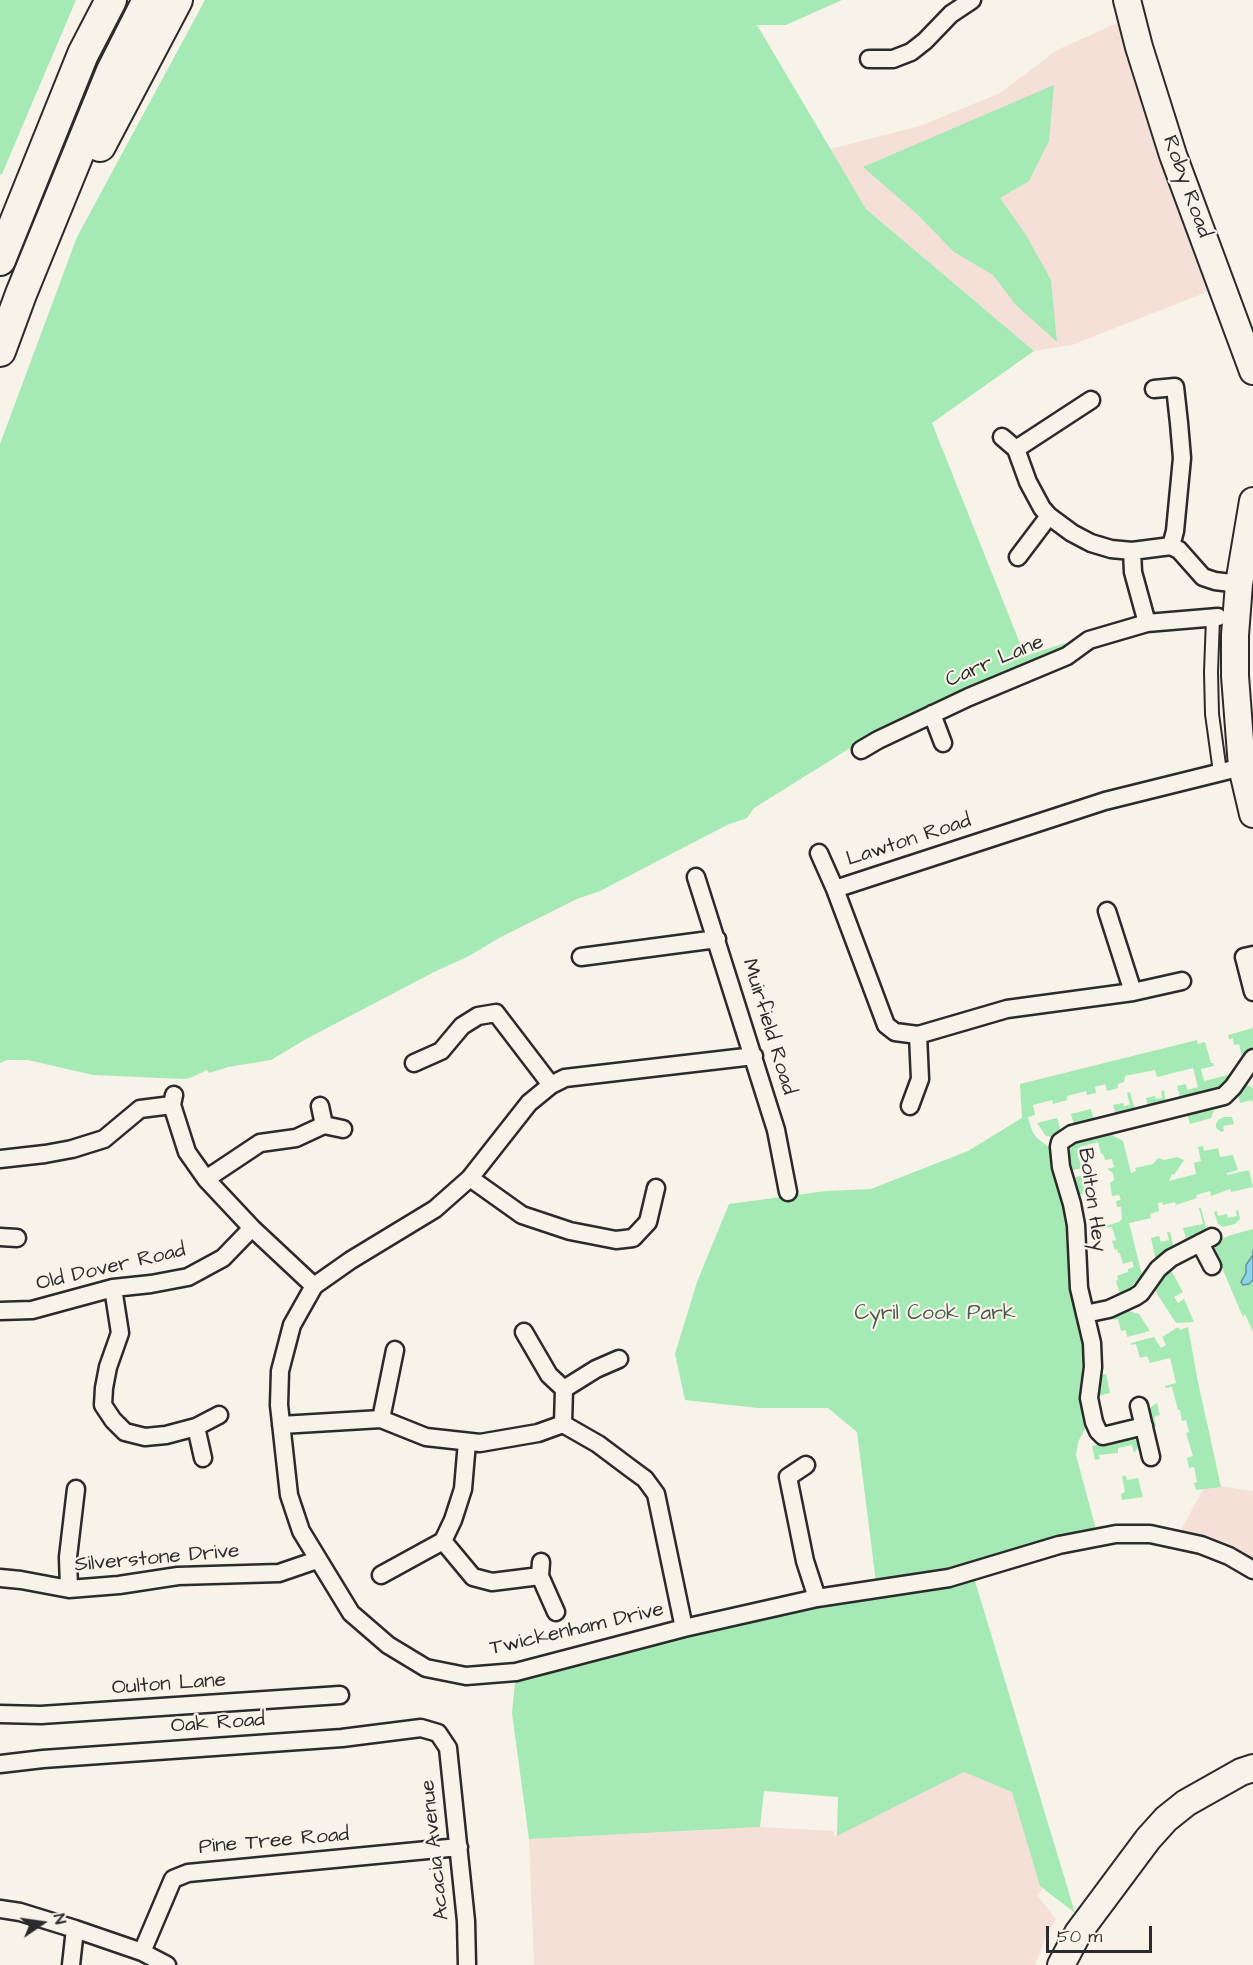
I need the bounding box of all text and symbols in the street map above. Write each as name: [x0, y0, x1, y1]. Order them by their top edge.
street label: Roby Road: [1156, 133, 1216, 241]
street label: Carr Lane: [942, 630, 1048, 694]
street label: Lawton Road: [843, 809, 975, 873]
street label: Muirfield Road: [735, 956, 801, 1098]
street label: Bolton Hey: [1071, 1146, 1111, 1254]
street label: Old Dover Road: [34, 1239, 188, 1297]
park label: Cyril Cook Park: [854, 1302, 1016, 1328]
street label: Silverstone Drive: [73, 1539, 241, 1579]
street label: Twickenham Drive: [488, 1598, 666, 1662]
street label: Oulton Lane: [111, 1668, 227, 1702]
street label: Oak Road: [170, 1708, 266, 1740]
street label: Acacia Avenue: [416, 1778, 456, 1922]
street label: Pine Tree Road: [198, 1823, 350, 1861]
north arrow: [12, 1893, 72, 1953]
text: N: [48, 1912, 71, 1926]
scale bar: [1049, 1914, 1156, 1952]
text: 50 m: [1057, 1924, 1102, 1949]

